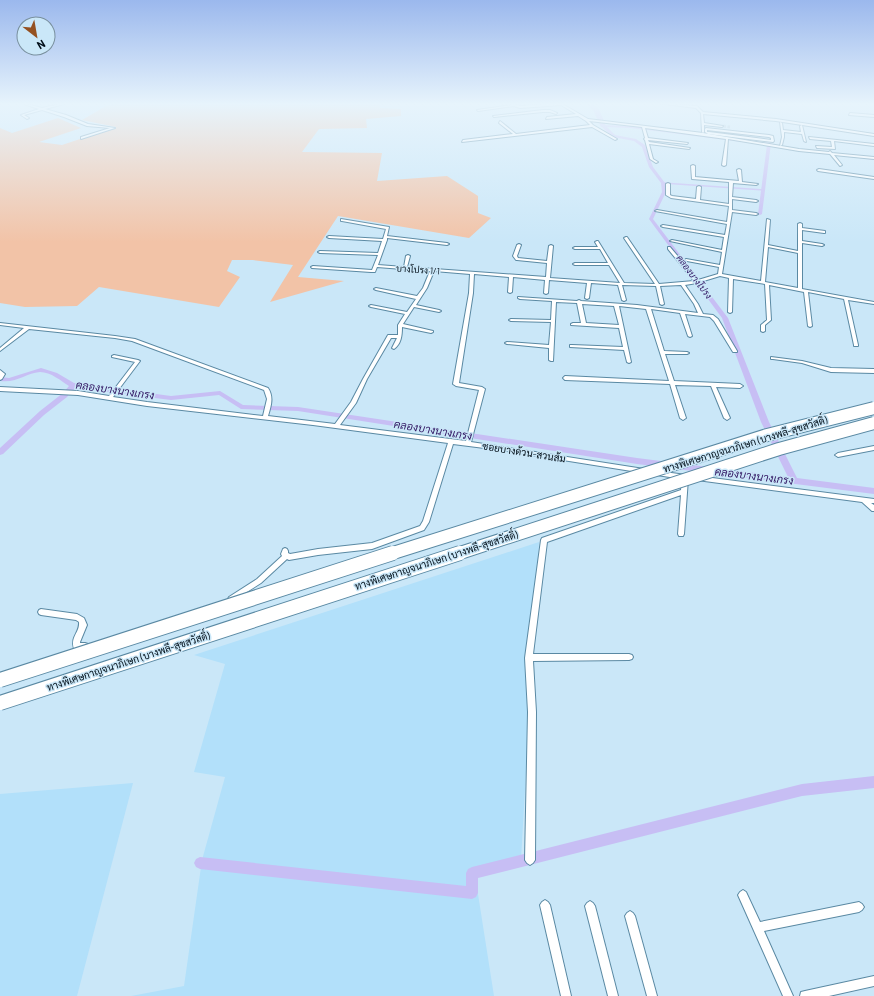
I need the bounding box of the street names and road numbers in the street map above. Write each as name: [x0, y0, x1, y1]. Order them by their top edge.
street label: บางโปรง 1/1: [396, 262, 440, 277]
street label: ทางพิเศษกาญจนาภิเษก (บางพลี-สุขสวัสดิ์): [661, 411, 829, 477]
street label: ซอยบางด้วน-สวนส้ม: [481, 439, 567, 465]
street label: ทางพิเศษกาญจนาภิเษก (บางพลี-สุขสวัสดิ์): [352, 525, 520, 594]
street label: ทางพิเศษกาญจนาภิเษก (บางพลี-สุขสวัสดิ์): [44, 626, 212, 695]

